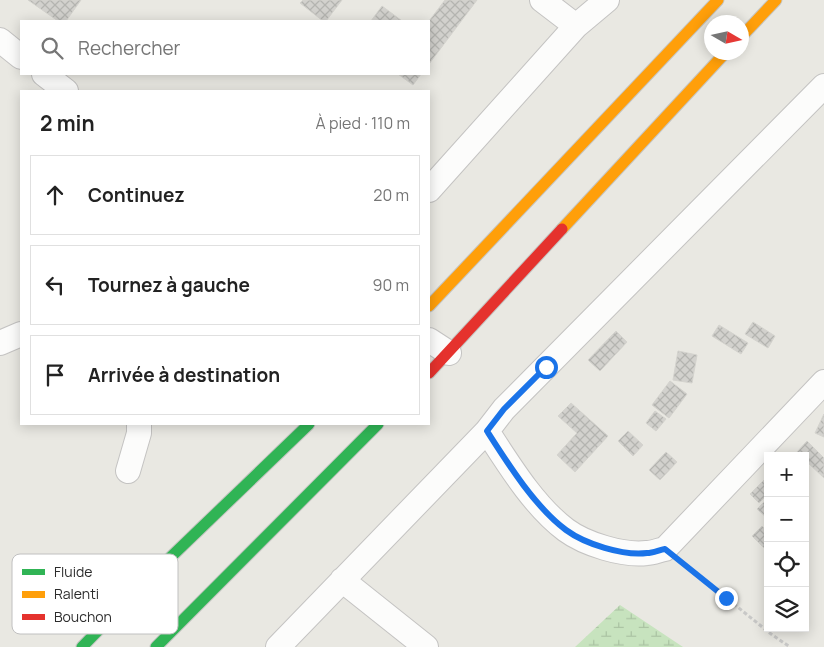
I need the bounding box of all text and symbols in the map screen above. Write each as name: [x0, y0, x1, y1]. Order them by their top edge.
north arrow: [704, 15, 749, 60]
search box: [20, 20, 430, 75]
icon: search: [38, 34, 66, 62]
text: Rechercher: [78, 35, 180, 61]
text: 2 min: [40, 109, 95, 137]
text: À pied · 110 m: [316, 112, 410, 134]
icon: ahead: [41, 181, 69, 209]
text: Continuez: [88, 182, 185, 208]
text: 20 m: [373, 184, 409, 206]
icon: left: [41, 271, 69, 299]
text: Tournez à gauche: [88, 272, 250, 298]
text: 90 m: [373, 274, 409, 296]
route start: [535, 356, 558, 379]
icon: arrive: [41, 361, 69, 389]
text: Arrivée à destination: [88, 362, 280, 388]
map controls: [764, 452, 809, 632]
button: +: [764, 452, 809, 497]
button: −: [764, 497, 809, 542]
button: locate: [764, 542, 809, 587]
legend: [12, 554, 178, 634]
text: Fluide: [54, 562, 92, 581]
text: Ralenti: [54, 584, 99, 603]
route end: [715, 587, 738, 610]
button: layers: [764, 587, 809, 632]
text: Bouchon: [54, 607, 112, 626]

